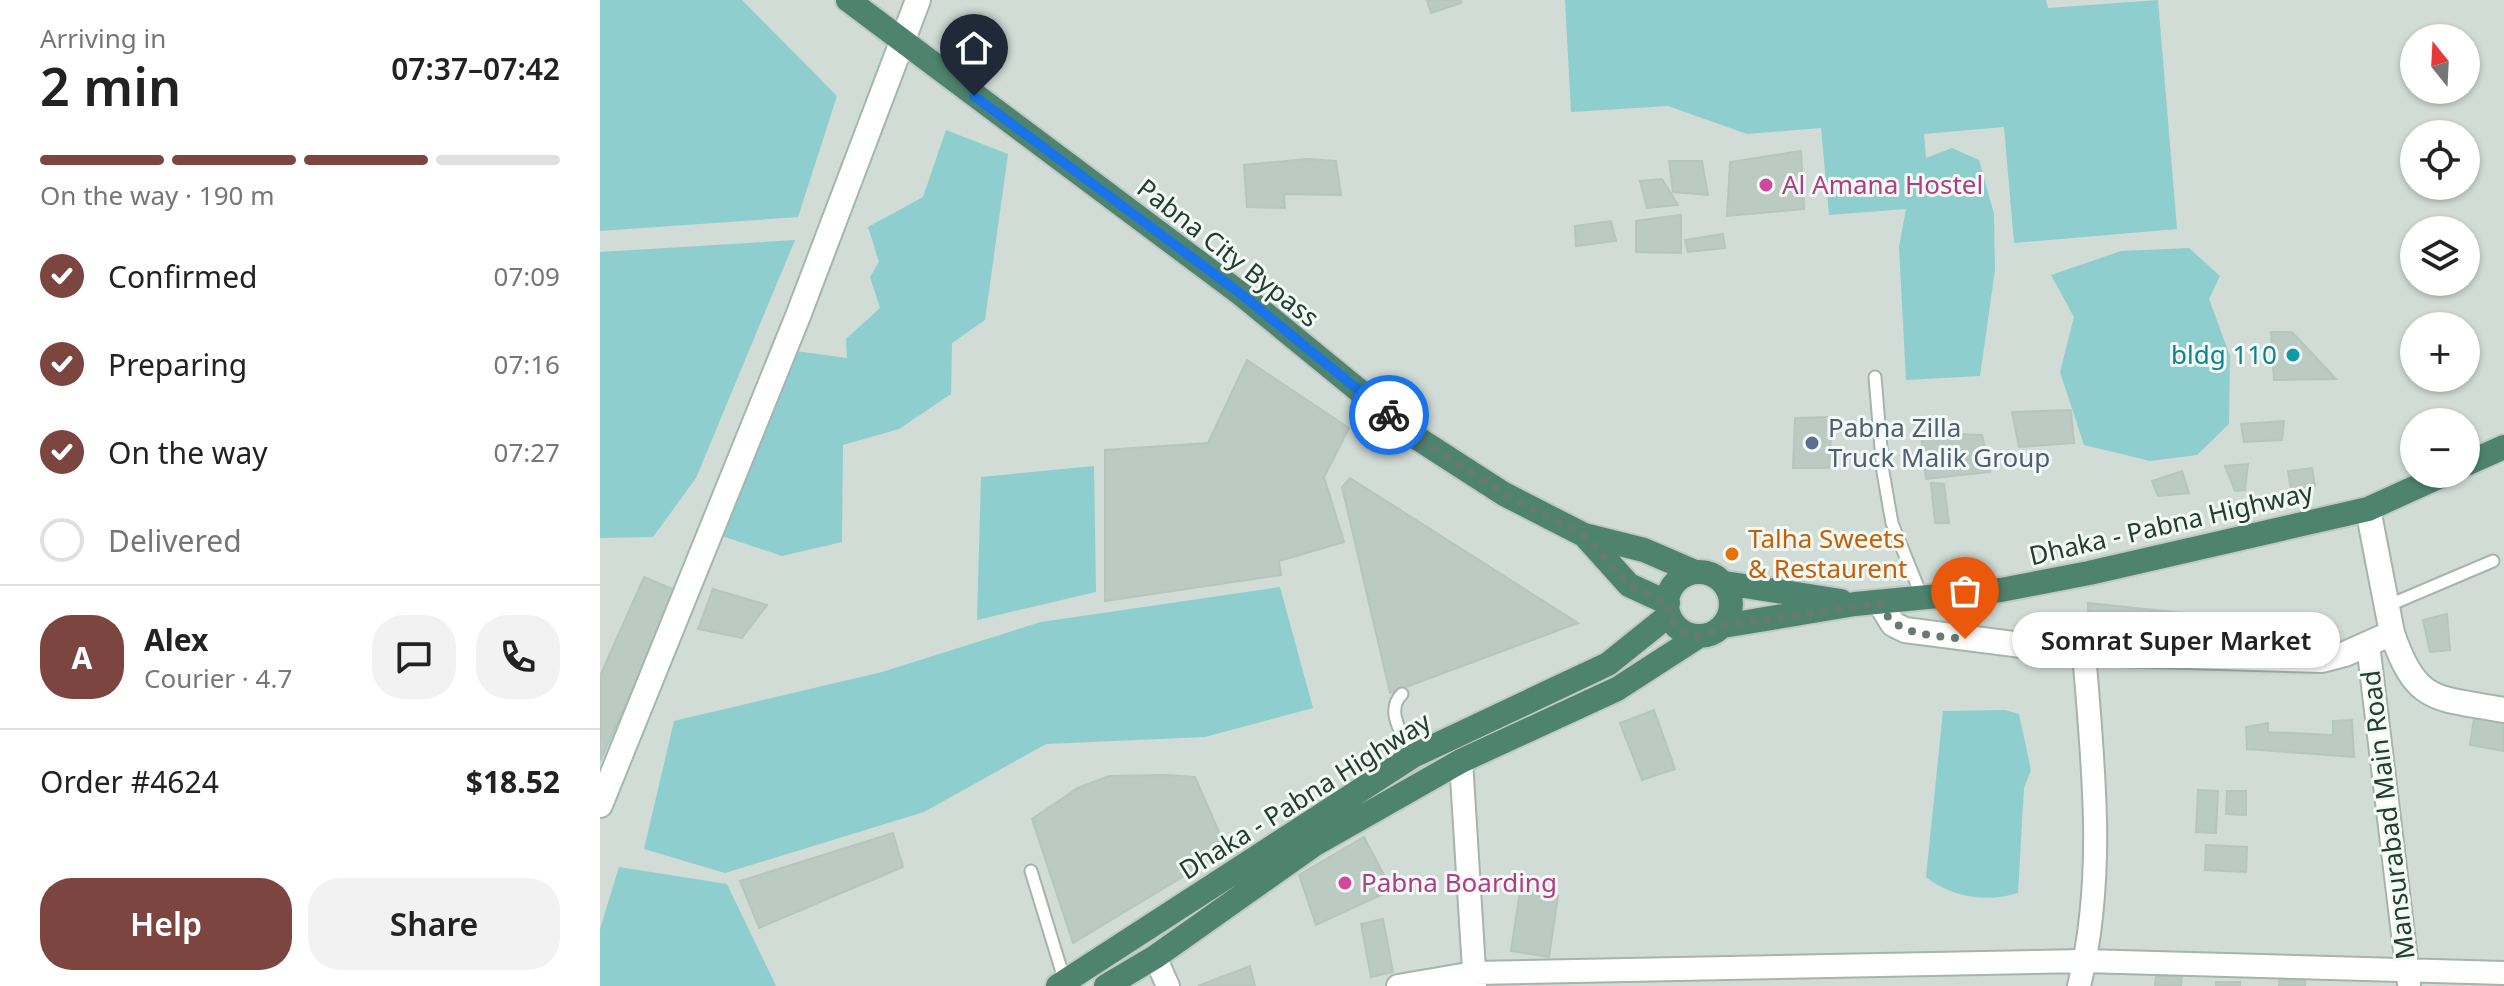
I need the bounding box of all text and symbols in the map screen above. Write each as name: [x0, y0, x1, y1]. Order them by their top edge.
pin: [940, 14.0, 1008, 96]
text: Arriving in: [40, 20, 166, 56]
north arrow: [2400, 24, 2480, 104]
map controls: [2400, 24, 2480, 488]
icon: home: [952, 26, 996, 70]
text: 07:37–07:42: [391, 48, 560, 89]
text: 2 min: [40, 50, 181, 121]
button: locate: [2400, 120, 2480, 200]
place label: Al Amana Hostel: [1782, 166, 1983, 202]
street label: Pabna City Bypass: [1130, 170, 1327, 335]
marker: Al Amana Hostel: [1757, 176, 1775, 194]
text: On the way · 190 m: [40, 177, 274, 213]
button: layers: [2400, 216, 2480, 296]
icon: check: [40, 254, 84, 298]
text: Confirmed: [108, 256, 258, 297]
text: 07:09: [494, 258, 560, 294]
button: +: [2400, 312, 2480, 392]
place label: bldg 110: [2171, 336, 2277, 372]
icon: check: [40, 342, 84, 386]
text: Preparing: [108, 344, 247, 385]
text: 07:16: [494, 346, 560, 382]
marker: bldg 110: [2284, 346, 2302, 364]
courier: [1349, 375, 1429, 455]
icon: bike: [1367, 393, 1411, 437]
button: −: [2400, 408, 2480, 488]
place label: Pabna Zilla Truck Malik Group: [1828, 409, 2050, 475]
icon: check: [40, 430, 84, 474]
text: On the way: [108, 432, 268, 473]
text: 07:27: [494, 434, 560, 470]
marker: Pabna Zilla Truck Malik Group: [1803, 434, 1821, 452]
street label: Dhaka - Pabna Highway: [2025, 473, 2317, 573]
text: Delivered: [108, 520, 242, 561]
place label: Talha Sweets & Restaurent: [1748, 520, 1907, 586]
marker: Talha Sweets & Restaurent: [1723, 545, 1741, 563]
pin: [1931, 557, 1999, 639]
icon: bag: [1943, 569, 1987, 613]
callout: Somrat Super Market: [2013, 611, 2341, 667]
button: chat: [372, 615, 456, 699]
button: phone: [476, 615, 560, 699]
text: Alex: [144, 619, 208, 660]
text: Somrat Super Market: [2041, 622, 2311, 658]
text: A: [72, 637, 92, 678]
text: Courier · 4.7: [144, 660, 292, 696]
street label: Mansurabad Main Road: [2351, 668, 2423, 962]
street label: Dhaka - Pabna Highway: [1172, 703, 1438, 887]
text: Order #4624: [40, 761, 219, 802]
text: $18.52: [466, 761, 560, 802]
place label: Pabna Boarding: [1361, 864, 1557, 900]
marker: Pabna Boarding: [1336, 874, 1354, 892]
button: Help: [40, 878, 292, 970]
button: Share: [308, 878, 560, 970]

